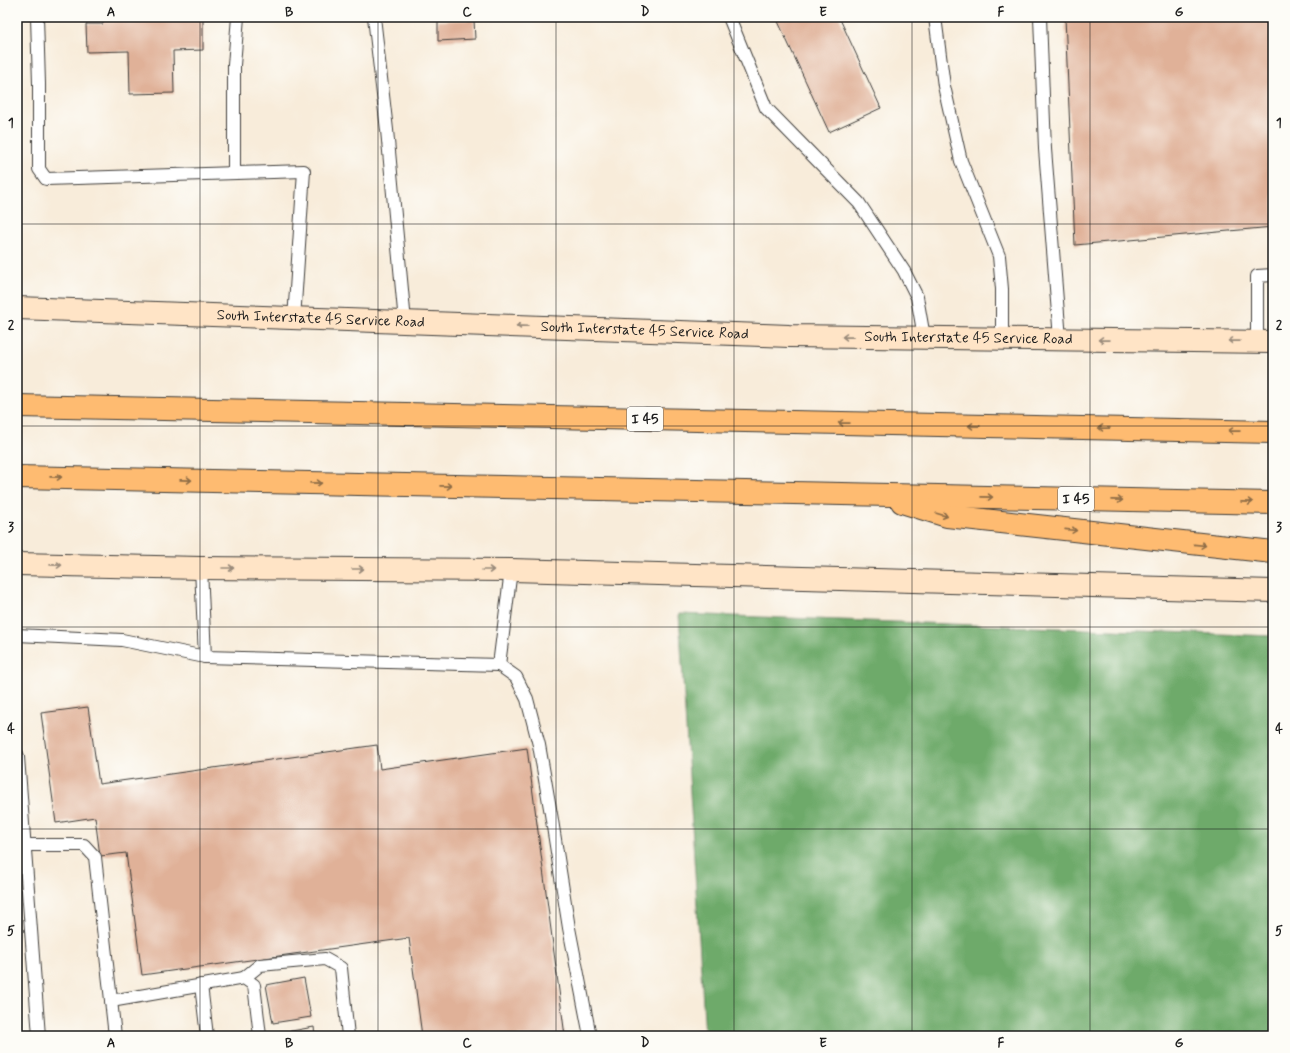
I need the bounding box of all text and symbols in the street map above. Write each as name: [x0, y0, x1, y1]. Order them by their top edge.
text: A: [107, 4, 115, 21]
text: B: [285, 4, 294, 21]
text: C: [462, 4, 472, 21]
text: D: [641, 4, 650, 21]
text: E: [819, 4, 827, 21]
text: F: [998, 4, 1005, 21]
text: G: [1175, 4, 1184, 21]
text: 1: [8, 115, 14, 132]
text: 1: [1276, 115, 1282, 132]
street label: South Interstate 45 Service Road: [216, 305, 425, 333]
text: 2: [8, 317, 15, 334]
street label: South Interstate 45 Service Road: [540, 317, 749, 345]
text: 2: [1276, 317, 1283, 334]
one-way arrow: [516, 323, 529, 330]
street label: South Interstate 45 Service Road: [864, 327, 1073, 350]
one-way arrow: [842, 333, 855, 341]
one-way arrow: [1098, 336, 1111, 344]
one-way arrow: [1228, 337, 1241, 345]
road number: I 45: [627, 407, 663, 431]
one-way arrow: [838, 419, 851, 427]
one-way arrow: [968, 422, 981, 430]
one-way arrow: [1098, 425, 1111, 432]
one-way arrow: [1228, 427, 1241, 435]
one-way arrow: [49, 474, 62, 481]
one-way arrow: [179, 476, 192, 484]
one-way arrow: [309, 479, 322, 487]
one-way arrow: [439, 482, 452, 489]
road number: I 45: [1058, 487, 1094, 511]
one-way arrow: [980, 493, 993, 501]
one-way arrow: [1110, 496, 1123, 503]
one-way arrow: [1240, 498, 1253, 506]
one-way arrow: [935, 512, 948, 519]
text: 3: [8, 519, 14, 536]
text: 3: [1276, 519, 1282, 536]
one-way arrow: [1064, 527, 1077, 534]
one-way arrow: [1193, 541, 1206, 548]
one-way arrow: [49, 561, 62, 569]
one-way arrow: [221, 564, 234, 572]
one-way arrow: [351, 565, 364, 573]
one-way arrow: [481, 566, 494, 574]
text: 4: [7, 721, 15, 738]
text: 4: [1275, 721, 1283, 738]
text: 5: [7, 923, 15, 940]
text: 5: [1275, 923, 1283, 940]
text: A: [107, 1035, 115, 1052]
text: B: [285, 1035, 294, 1052]
text: C: [462, 1035, 472, 1052]
text: D: [641, 1035, 650, 1052]
text: E: [819, 1035, 827, 1052]
text: F: [998, 1035, 1005, 1052]
text: G: [1175, 1035, 1184, 1052]

